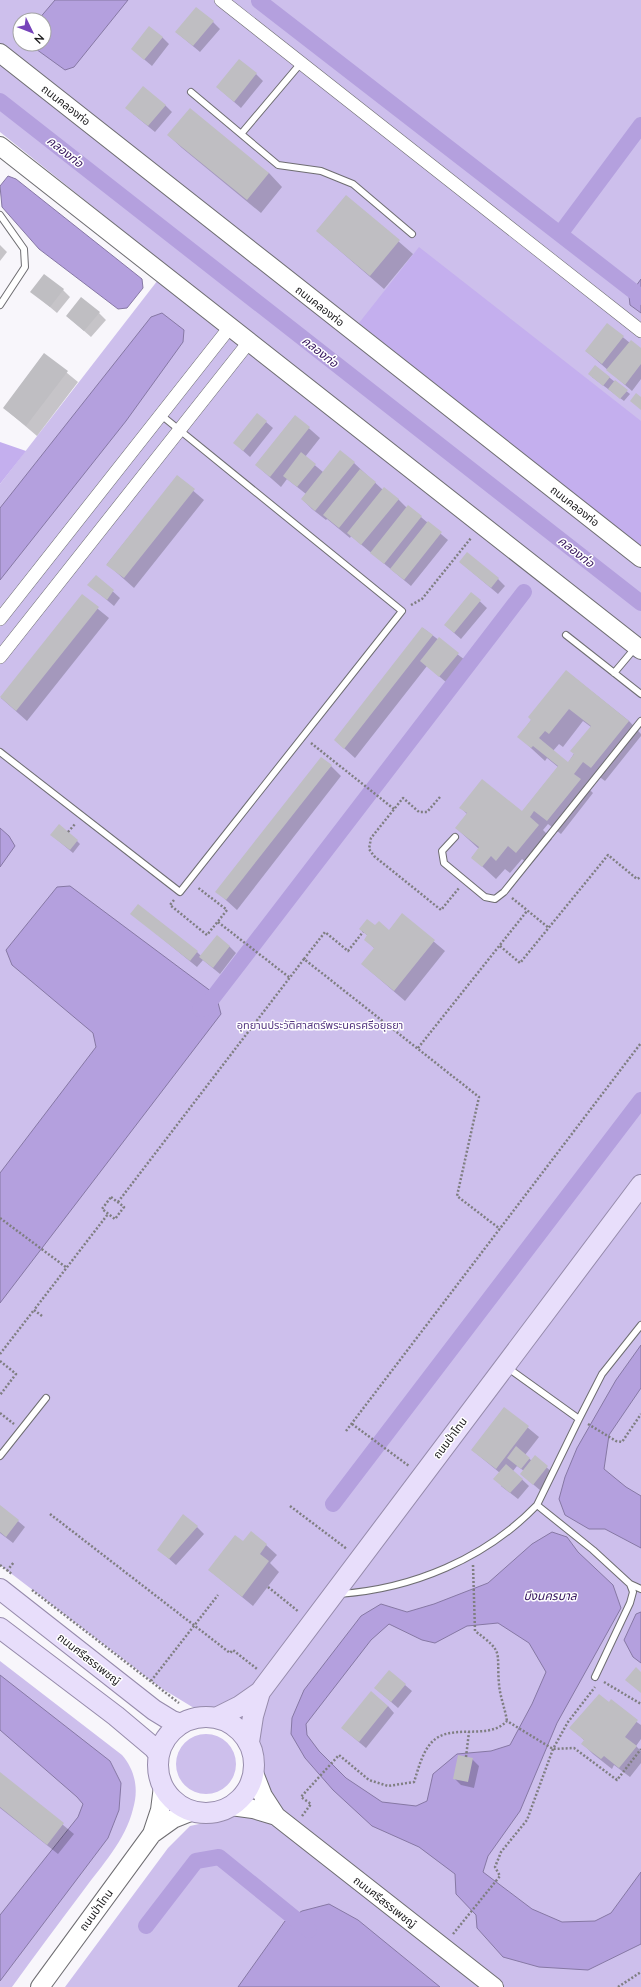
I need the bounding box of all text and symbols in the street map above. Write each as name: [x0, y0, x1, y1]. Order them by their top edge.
north arrow: [12, 12, 52, 52]
text: N: [32, 32, 47, 47]
street label: ถนนคลองท่อ: [39, 82, 93, 128]
water label: คลองท่อ: [44, 133, 87, 171]
street label: ถนนคลองท่อ: [293, 283, 347, 329]
water label: คลองท่อ: [299, 333, 342, 371]
street label: ถนนคลองท่อ: [548, 483, 602, 529]
water label: คลองท่อ: [555, 533, 598, 571]
park label: อุทยานประวัติศาสตร์พระนครศรีอยุธยา: [237, 1018, 403, 1032]
street label: ถนนป่าโทน: [430, 1415, 469, 1461]
water label: บึงนครบาล: [523, 1588, 578, 1603]
street label: ถนนศรีสรรเพชญ์: [55, 1630, 123, 1687]
street label: ถนนศรีสรรเพชญ์: [351, 1873, 419, 1930]
street label: ถนนป่าโทน: [76, 1886, 115, 1933]

